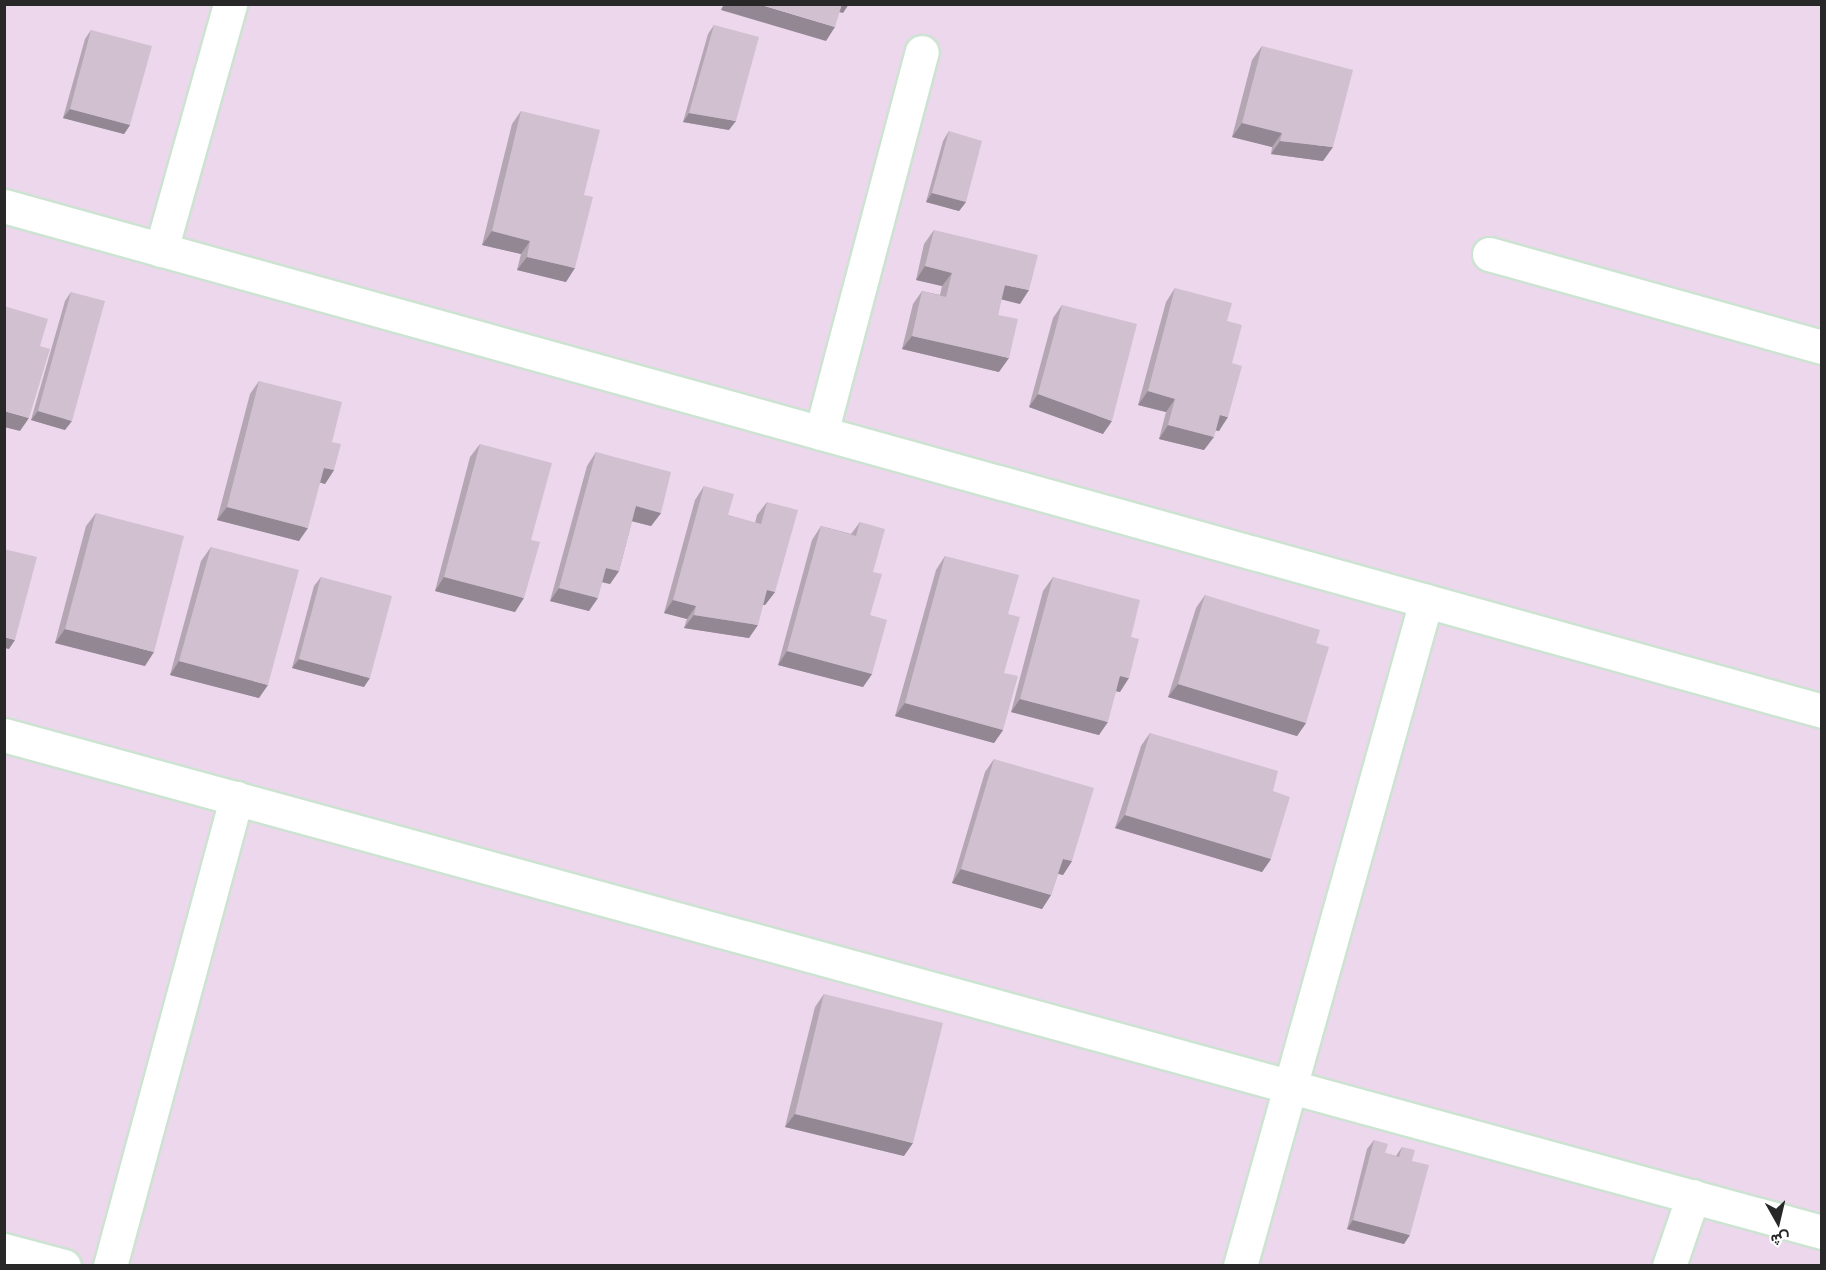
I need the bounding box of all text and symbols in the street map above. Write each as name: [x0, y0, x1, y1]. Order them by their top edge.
north arrow: [1748, 1192, 1808, 1252]
text: ش: [1770, 1230, 1791, 1251]

